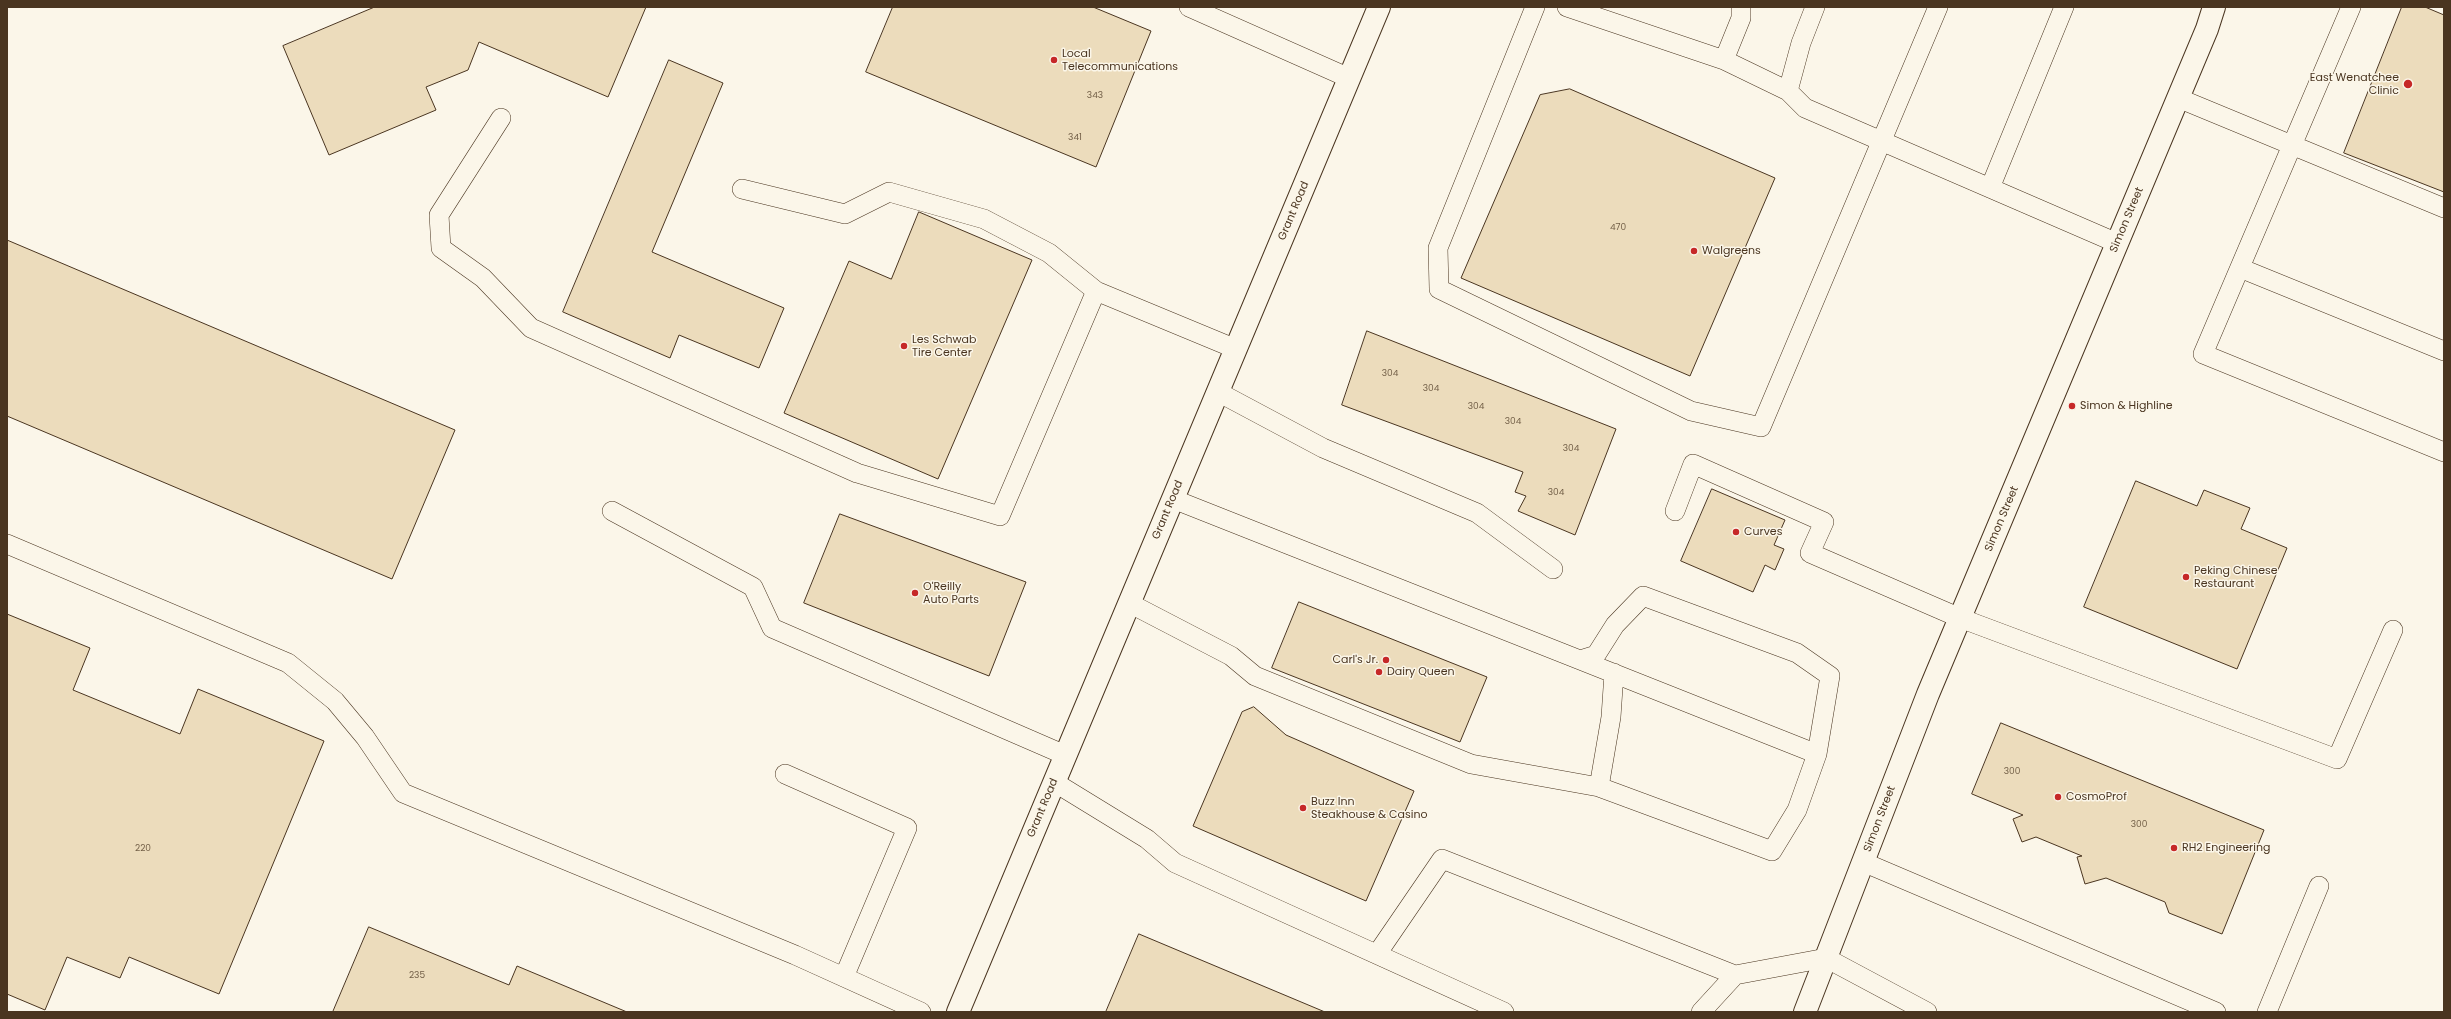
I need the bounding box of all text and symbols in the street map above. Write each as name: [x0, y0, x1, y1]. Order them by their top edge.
place label: Local Telecommunications: [1062, 47, 1178, 73]
marker: Local Telecommunications: [1049, 55, 1059, 65]
place label: East Wenatchee Clinic: [2310, 71, 2399, 97]
marker: East Wenatchee Clinic: [2402, 78, 2414, 90]
house number: 343: [1087, 91, 1103, 101]
house number: 341: [1068, 133, 1082, 143]
street label: Grant Road: [1276, 180, 1312, 242]
street label: Simon Street: [2107, 185, 2147, 255]
house number: 470: [1610, 223, 1626, 233]
place label: Walgreens: [1702, 244, 1761, 258]
marker: Walgreens: [1689, 246, 1699, 256]
place label: Les Schwab Tire Center: [912, 333, 976, 359]
marker: Les Schwab Tire Center: [899, 341, 909, 351]
house number: 304: [1382, 369, 1398, 379]
house number: 304: [1423, 384, 1439, 394]
place label: Simon & Highline: [2080, 399, 2173, 413]
marker: Simon & Highline: [2067, 401, 2077, 411]
house number: 304: [1468, 402, 1484, 412]
house number: 304: [1505, 417, 1521, 427]
house number: 304: [1563, 444, 1579, 454]
street label: Grant Road: [1150, 479, 1186, 541]
street label: Simon Street: [1982, 484, 2022, 554]
house number: 304: [1548, 488, 1564, 498]
place label: Curves: [1744, 525, 1782, 539]
marker: Curves: [1731, 527, 1741, 537]
place label: Peking Chinese Restaurant: [2194, 564, 2278, 590]
marker: Peking Chinese Restaurant: [2181, 572, 2191, 582]
place label: O'Reilly Auto Parts: [923, 580, 979, 606]
marker: O'Reilly Auto Parts: [910, 588, 920, 598]
place label: Carl's Jr.: [1333, 653, 1378, 667]
marker: Carl's Jr.: [1381, 655, 1391, 665]
place label: Dairy Queen: [1387, 665, 1455, 679]
marker: Dairy Queen: [1374, 667, 1384, 677]
house number: 300: [2004, 767, 2020, 777]
street label: Grant Road: [1025, 777, 1061, 839]
street label: Simon Street: [1861, 784, 1899, 854]
place label: CosmoProf: [2066, 790, 2127, 804]
marker: CosmoProf: [2053, 792, 2063, 802]
place label: Buzz Inn Steakhouse & Casino: [1311, 795, 1428, 821]
marker: Buzz Inn Steakhouse & Casino: [1298, 803, 1308, 813]
house number: 300: [2131, 820, 2147, 830]
place label: RH2 Engineering: [2182, 841, 2270, 855]
marker: RH2 Engineering: [2169, 843, 2179, 853]
house number: 220: [135, 844, 151, 854]
house number: 235: [409, 971, 425, 981]

